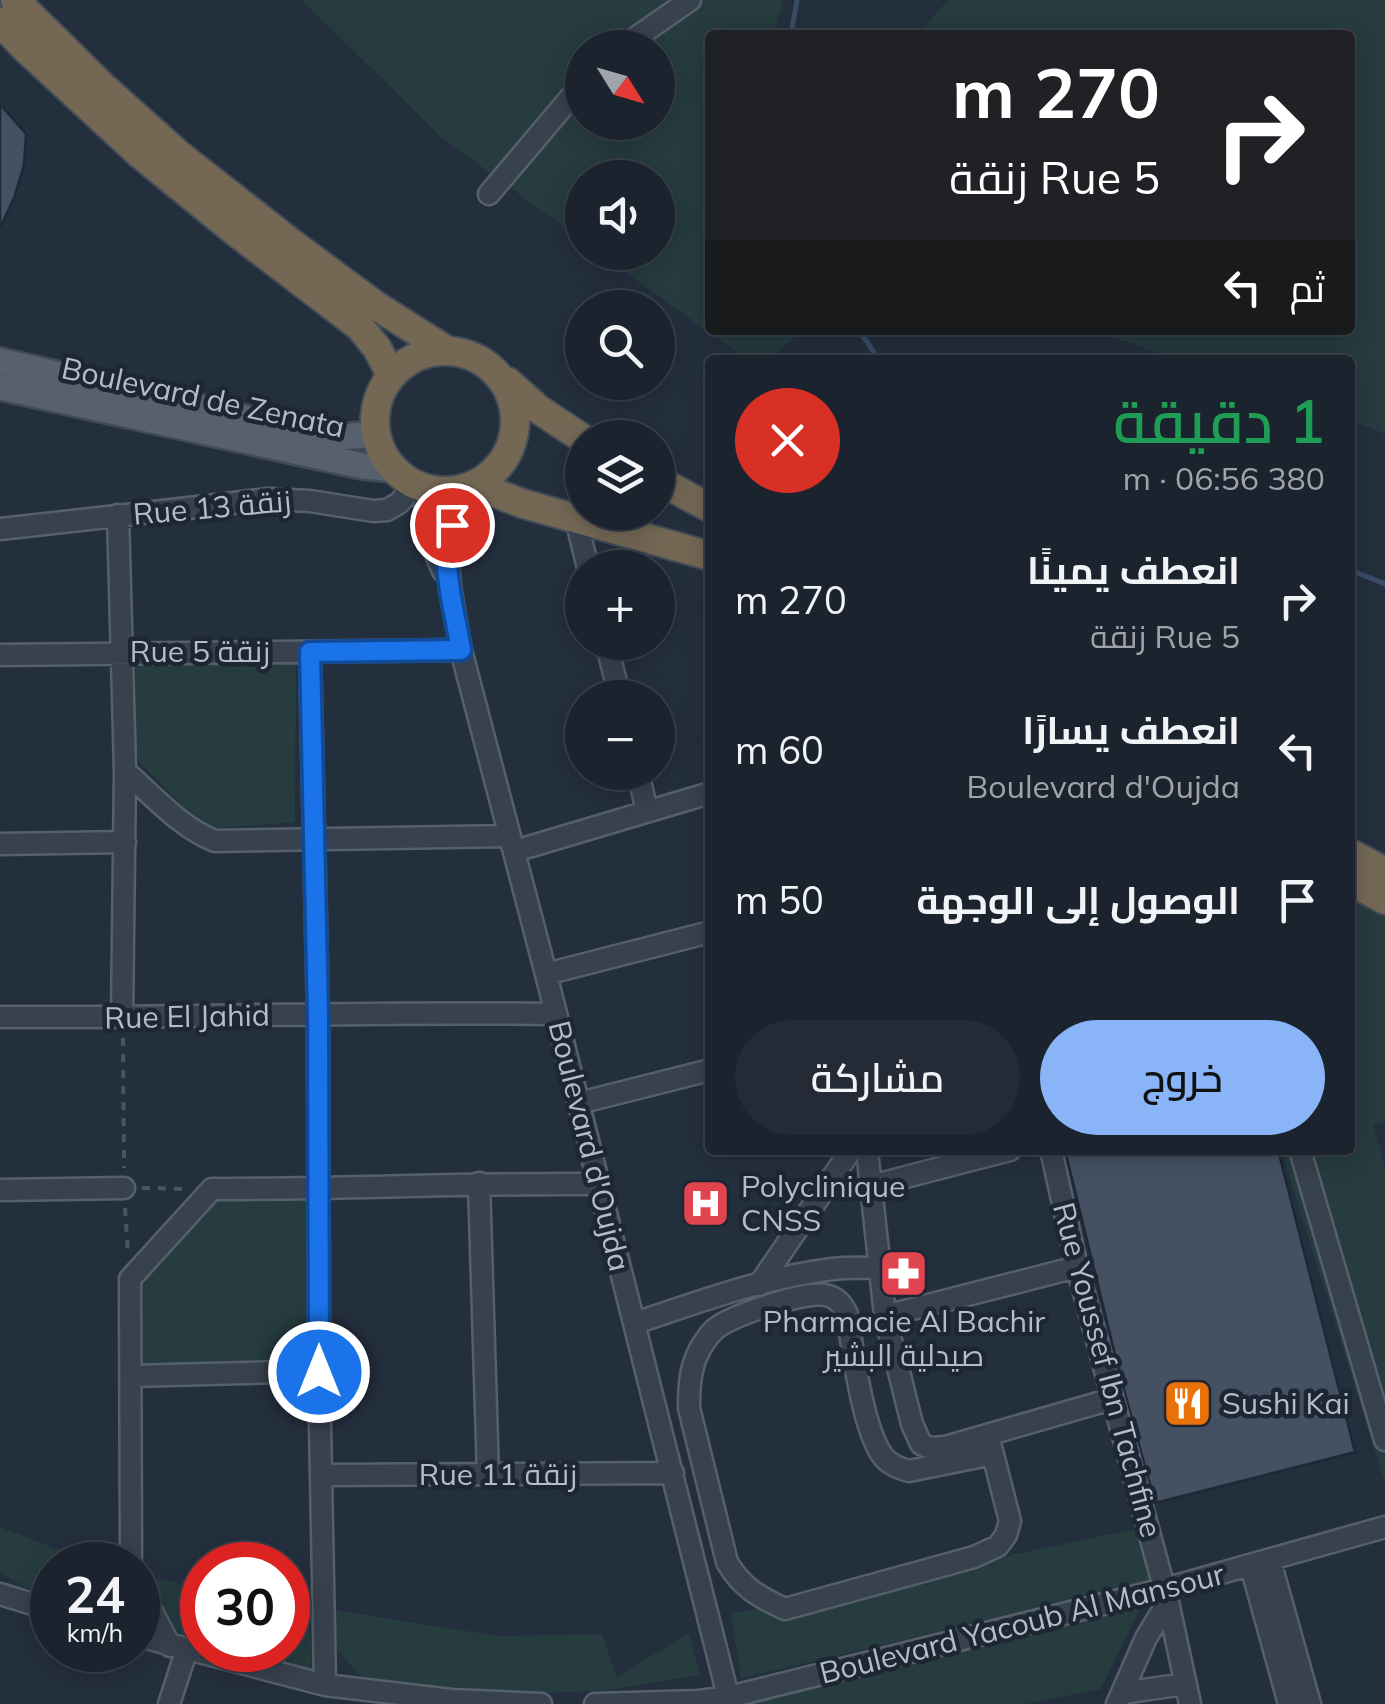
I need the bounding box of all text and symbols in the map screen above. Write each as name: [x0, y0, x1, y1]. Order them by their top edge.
north arrow: [565, 30, 675, 140]
map controls: [565, 30, 675, 790]
text: 270 m: [952, 48, 1160, 136]
icon: right: [1195, 70, 1325, 200]
text: Rue 5 زنقة: [949, 149, 1160, 205]
button: sound: [565, 160, 675, 270]
icon: left: [1215, 260, 1270, 315]
text: ثم: [1290, 264, 1325, 312]
button: search: [565, 290, 675, 400]
street label: Boulevard de Zenata: [58, 348, 348, 446]
text: 1 دقيقة: [1113, 383, 1325, 458]
button: close: [735, 388, 840, 493]
button: layers: [565, 420, 675, 530]
text: 380 m · 06:56: [1123, 458, 1325, 498]
street label: Rue 13 زنقة: [131, 481, 293, 533]
pin: [410, 483, 495, 568]
icon: arrive: [425, 498, 480, 553]
text: انعطف يمينًا: [1027, 546, 1240, 594]
button: +: [565, 550, 675, 660]
icon: right: [1270, 573, 1325, 628]
text: 270 m: [735, 576, 847, 624]
text: Rue 5 زنقة: [1090, 616, 1240, 656]
street label: Rue 5 زنقة: [130, 632, 270, 670]
button: −: [565, 680, 675, 790]
text: انعطف يسارًا: [1022, 706, 1240, 754]
icon: left: [1270, 723, 1325, 778]
text: 60 m: [735, 726, 824, 774]
text: Boulevard d'Oujda: [966, 766, 1240, 806]
icon: arrive: [1270, 873, 1325, 928]
text: 50 m: [735, 876, 824, 924]
text: الوصول إلى الوجهة: [916, 876, 1240, 924]
street label: Rue El Jahid: [104, 996, 270, 1036]
street label: Boulevard d'Oujda: [541, 1017, 639, 1275]
button: مشاركة: [735, 1020, 1020, 1135]
button: خروج: [1040, 1020, 1325, 1135]
place label: Polyclinique CNSS: [741, 1167, 905, 1239]
hospital icon: Polyclinique CNSS: [680, 1178, 732, 1230]
street label: Rue Youssef Ibn Tachfine: [1045, 1198, 1171, 1541]
pharmacy icon: Pharmacie Al Bachir صيدلية البشير: [878, 1247, 930, 1299]
place label: Pharmacie Al Bachir صيدلية البشير: [763, 1302, 1045, 1374]
position arrow: [267, 1320, 371, 1424]
restaurant icon: Sushi Kai: [1161, 1378, 1213, 1430]
place label: Sushi Kai: [1222, 1384, 1350, 1422]
street label: Rue 11 زنقة: [419, 1455, 577, 1493]
speed limit sign: 30: [180, 1542, 310, 1672]
street label: Boulevard Yacoub Al Mansour: [816, 1554, 1228, 1692]
text: 24: [65, 1563, 125, 1626]
text: km/h: [67, 1617, 123, 1648]

